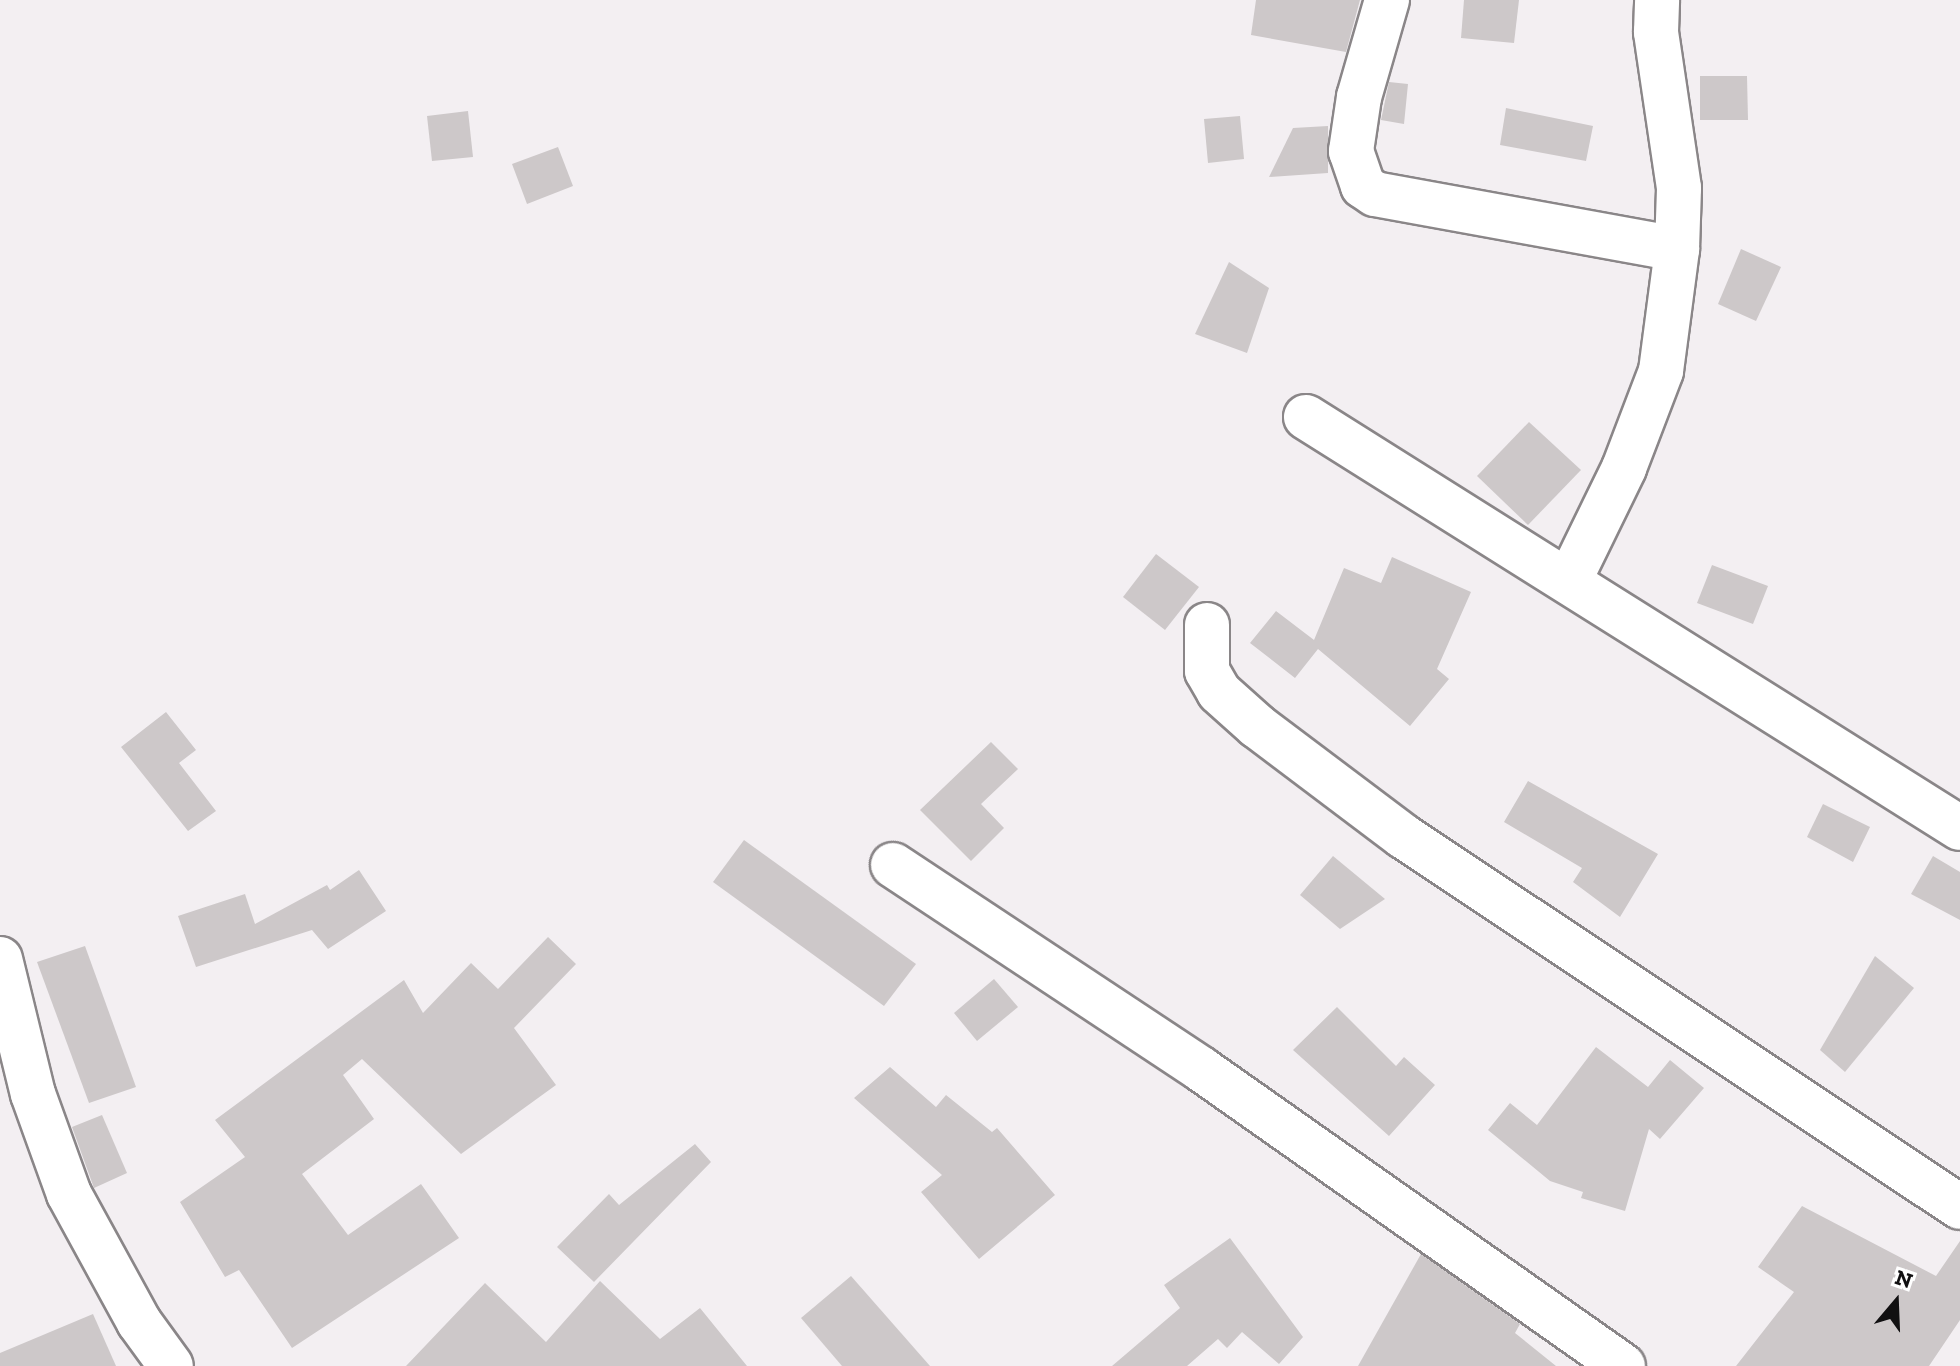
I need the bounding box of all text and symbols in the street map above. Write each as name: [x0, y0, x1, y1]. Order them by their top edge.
north arrow: [1856, 1262, 1936, 1342]
text: N: [1892, 1263, 1916, 1294]

